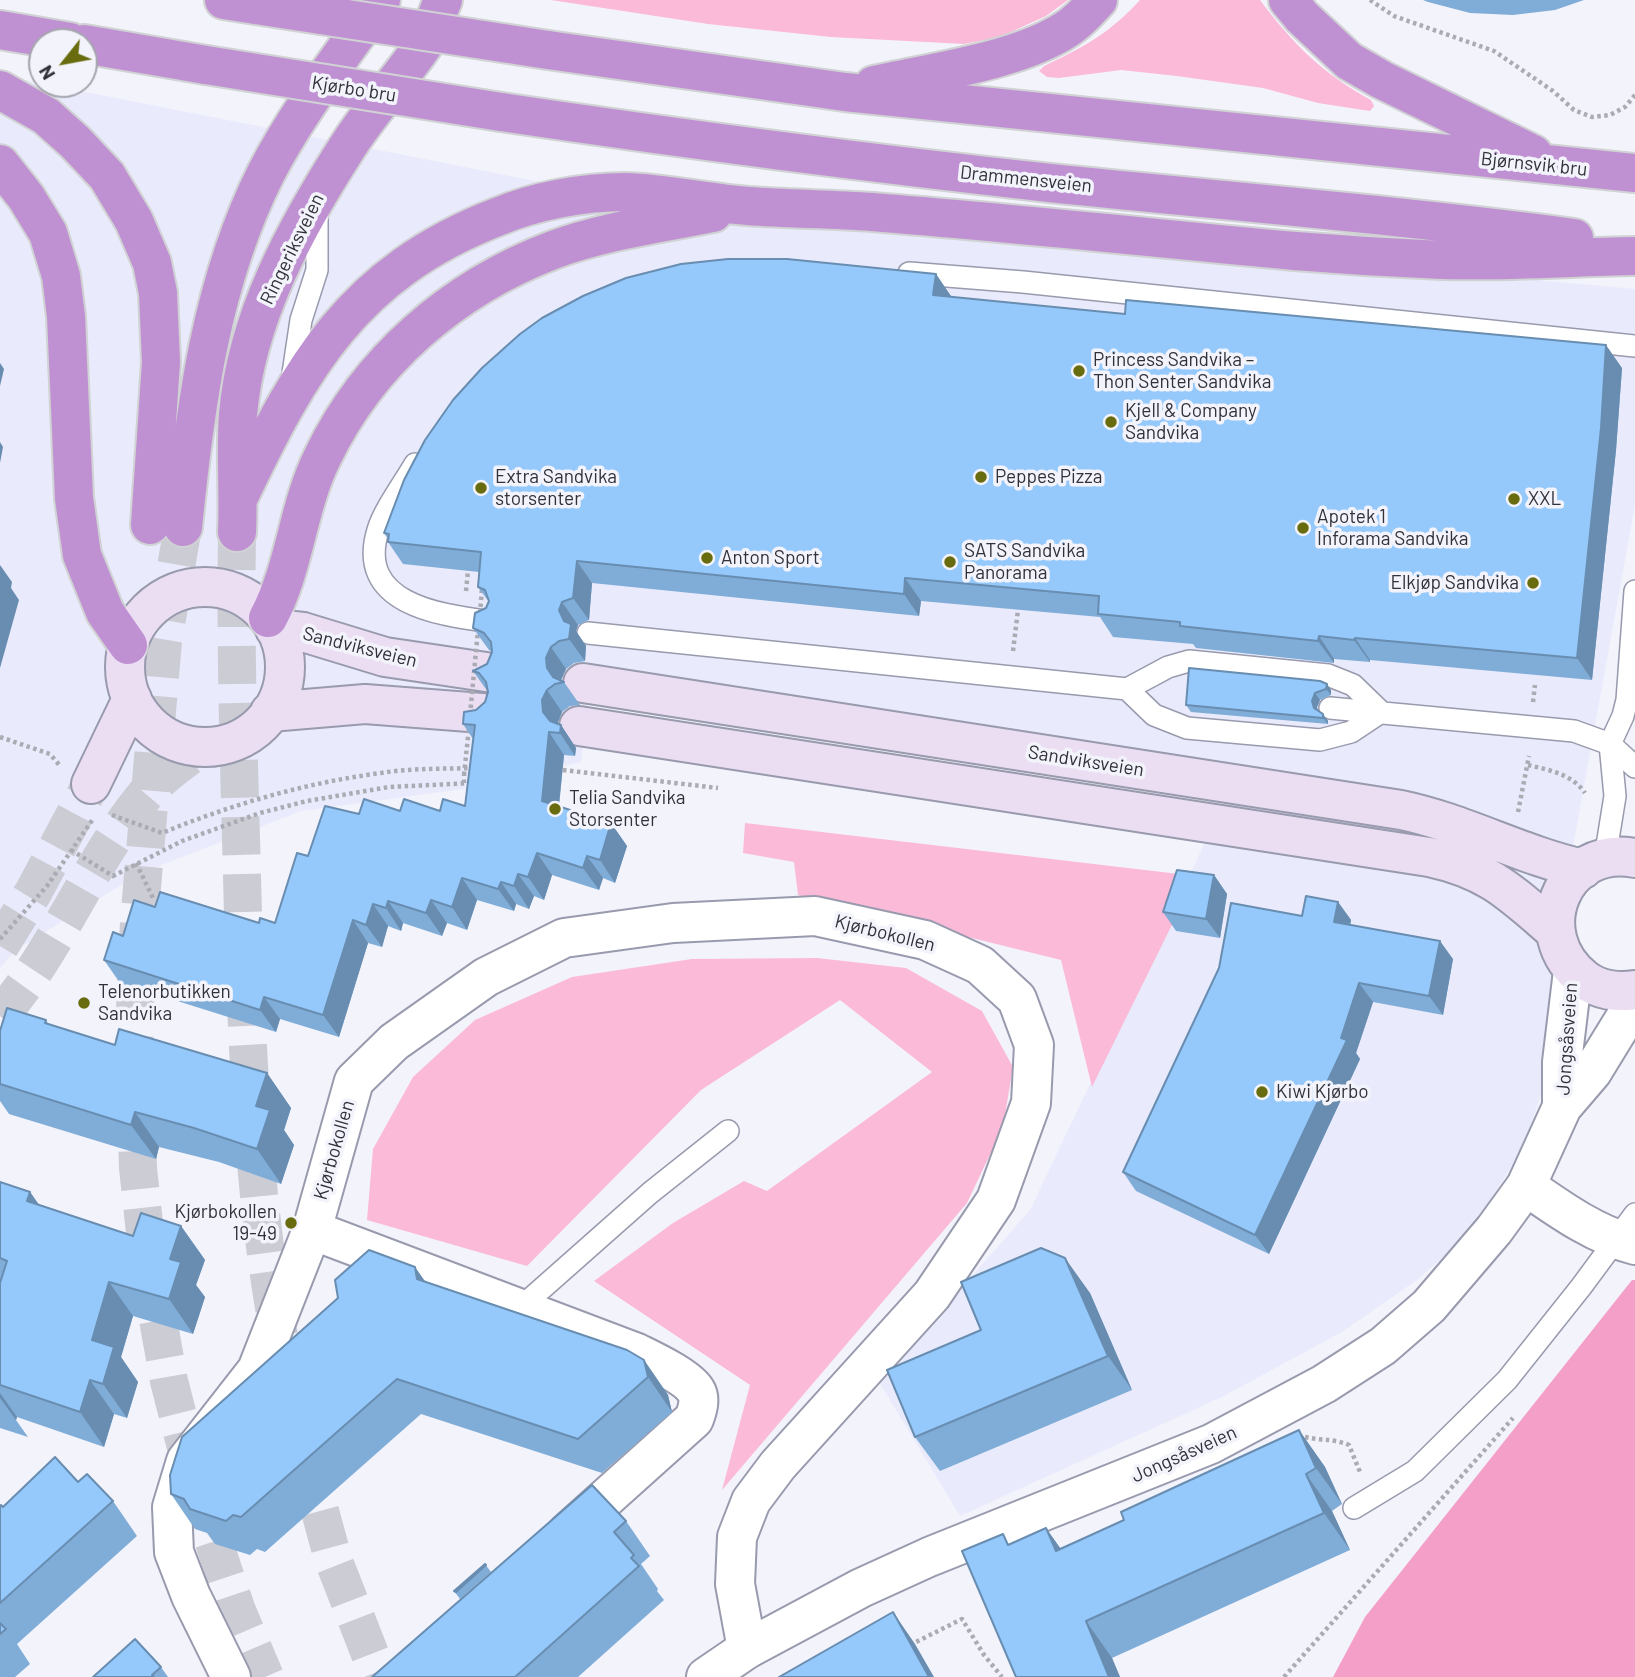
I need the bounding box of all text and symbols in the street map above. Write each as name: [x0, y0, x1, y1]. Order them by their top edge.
north arrow: [28, 28, 98, 98]
text: N: [33, 62, 59, 84]
street label: Kjørbo bru: [310, 71, 398, 107]
street label: Bjørnsvik bru: [1480, 147, 1588, 181]
street label: Drammensveien: [959, 161, 1093, 197]
street label: Ringeriksveien: [255, 190, 329, 308]
place label: Princess Sandvika – Thon Senter Sandvika: [1093, 349, 1271, 393]
marker: Princess Sandvika – Thon Senter Sandvika: [1071, 363, 1087, 379]
place label: Kjell & Company Sandvika: [1125, 400, 1257, 444]
marker: Kjell & Company Sandvika: [1103, 414, 1119, 430]
place label: Extra Sandvika storsenter: [495, 466, 617, 510]
place label: Peppes Pizza: [995, 466, 1102, 488]
marker: Peppes Pizza: [973, 469, 989, 485]
marker: Extra Sandvika storsenter: [473, 480, 489, 496]
place label: XXL: [1528, 488, 1561, 510]
marker: XXL: [1506, 491, 1522, 507]
place label: Apotek 1 Inforama Sandvika: [1317, 506, 1468, 550]
marker: Apotek 1 Inforama Sandvika: [1295, 520, 1311, 536]
place label: SATS Sandvika Panorama: [964, 540, 1085, 584]
place label: Anton Sport: [721, 547, 820, 569]
marker: Anton Sport: [699, 550, 715, 566]
marker: SATS Sandvika Panorama: [942, 554, 958, 570]
place label: Elkjøp Sandvika: [1390, 572, 1519, 594]
marker: Elkjøp Sandvika: [1525, 575, 1541, 591]
street label: Sandviksveien: [300, 622, 420, 672]
street label: Sandviksveien: [1026, 741, 1146, 781]
place label: Telia Sandvika Storsenter: [569, 787, 686, 831]
marker: Telia Sandvika Storsenter: [547, 801, 563, 817]
street label: Kjørbokollen: [833, 910, 937, 956]
place label: Telenorbutikken Sandvika: [98, 981, 231, 1025]
street label: Jongsåsveien: [1552, 982, 1582, 1096]
marker: Telenorbutikken Sandvika: [76, 995, 92, 1011]
place label: Kiwi Kjørbo: [1276, 1081, 1369, 1103]
marker: Kiwi Kjørbo: [1254, 1084, 1270, 1100]
street label: Kjørbokollen: [309, 1098, 359, 1202]
place label: Kjørbokollen 19-49: [175, 1201, 277, 1245]
marker: Kjørbokollen 19-49: [283, 1215, 299, 1231]
street label: Jongsåsveien: [1128, 1421, 1240, 1487]

